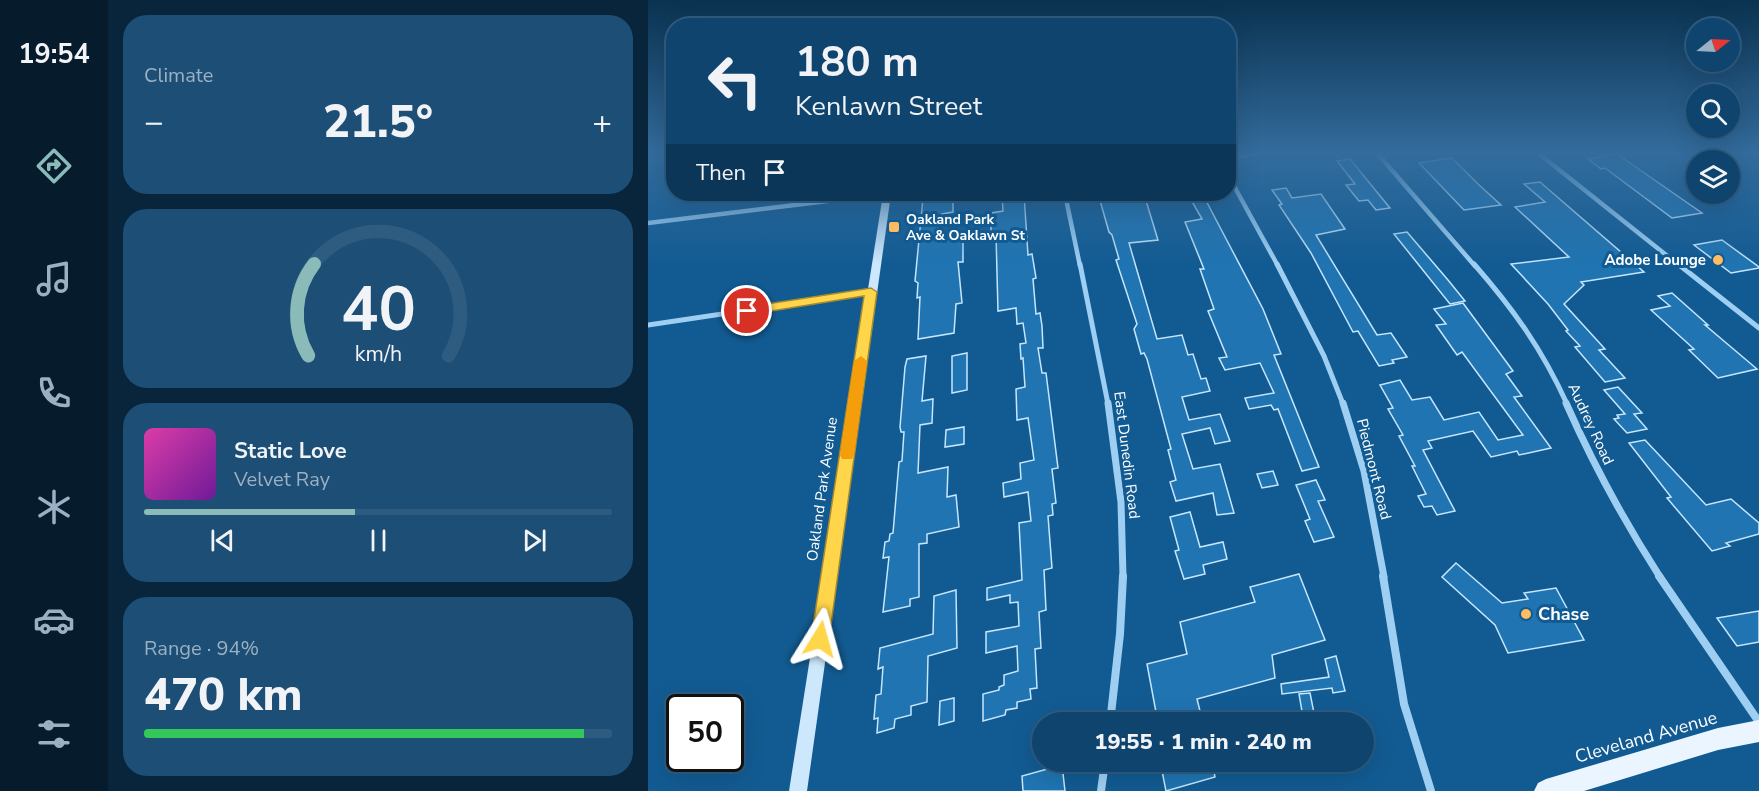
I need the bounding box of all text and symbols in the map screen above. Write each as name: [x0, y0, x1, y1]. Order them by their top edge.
north arrow: [1686, 18, 1740, 72]
map controls: [1686, 18, 1740, 204]
text: 180 m: [795, 34, 919, 91]
text: 19:54: [18, 36, 90, 73]
icon: left: [696, 42, 774, 120]
text: Climate: [144, 62, 213, 89]
button: search: [1686, 84, 1740, 138]
text: Kenlawn Street: [795, 88, 982, 125]
text: 21.5°: [323, 92, 433, 153]
text: −: [144, 100, 164, 145]
text: +: [592, 100, 612, 145]
icon: directions: [33, 145, 75, 187]
button: layers: [1686, 150, 1740, 204]
icon: arrive: [758, 156, 791, 189]
text: Then: [696, 158, 746, 188]
place label: Oakland Park Ave & Oaklawn St: [906, 210, 1025, 245]
marker: Oakland Park Ave & Oaklawn St: [887, 220, 901, 234]
place label: Adobe Lounge: [1604, 250, 1706, 270]
marker: Adobe Lounge: [1711, 253, 1725, 267]
icon: music: [33, 258, 75, 300]
text: 40: [341, 267, 415, 352]
pin: [721, 285, 772, 336]
icon: arrive: [730, 294, 763, 327]
text: km/h: [354, 339, 402, 369]
icon: phone: [33, 372, 75, 414]
street label: Audrey Road: [1563, 380, 1619, 468]
street label: East Dunedin Road: [1109, 390, 1145, 520]
street label: Oakland Park Avenue: [802, 416, 842, 562]
street label: Piedmont Road: [1352, 416, 1396, 522]
text: Static Love: [234, 436, 347, 466]
text: Velvet Ray: [234, 466, 330, 493]
icon: climate: [33, 486, 75, 528]
icon: previous: [206, 524, 239, 557]
icon: pause: [362, 524, 395, 557]
icon: next: [518, 524, 551, 557]
icon: car: [33, 599, 75, 641]
place label: Chase: [1538, 602, 1589, 626]
position arrow: [788, 607, 852, 671]
marker: Chase: [1519, 607, 1533, 621]
text: Range · 94%: [144, 635, 259, 662]
text: 470 km: [144, 665, 303, 726]
speed limit sign: 50: [666, 694, 744, 772]
street label: Cleveland Avenue: [1572, 705, 1720, 769]
icon: filters: [33, 713, 75, 755]
text: 19:55 · 1 min · 240 m: [1094, 727, 1312, 757]

